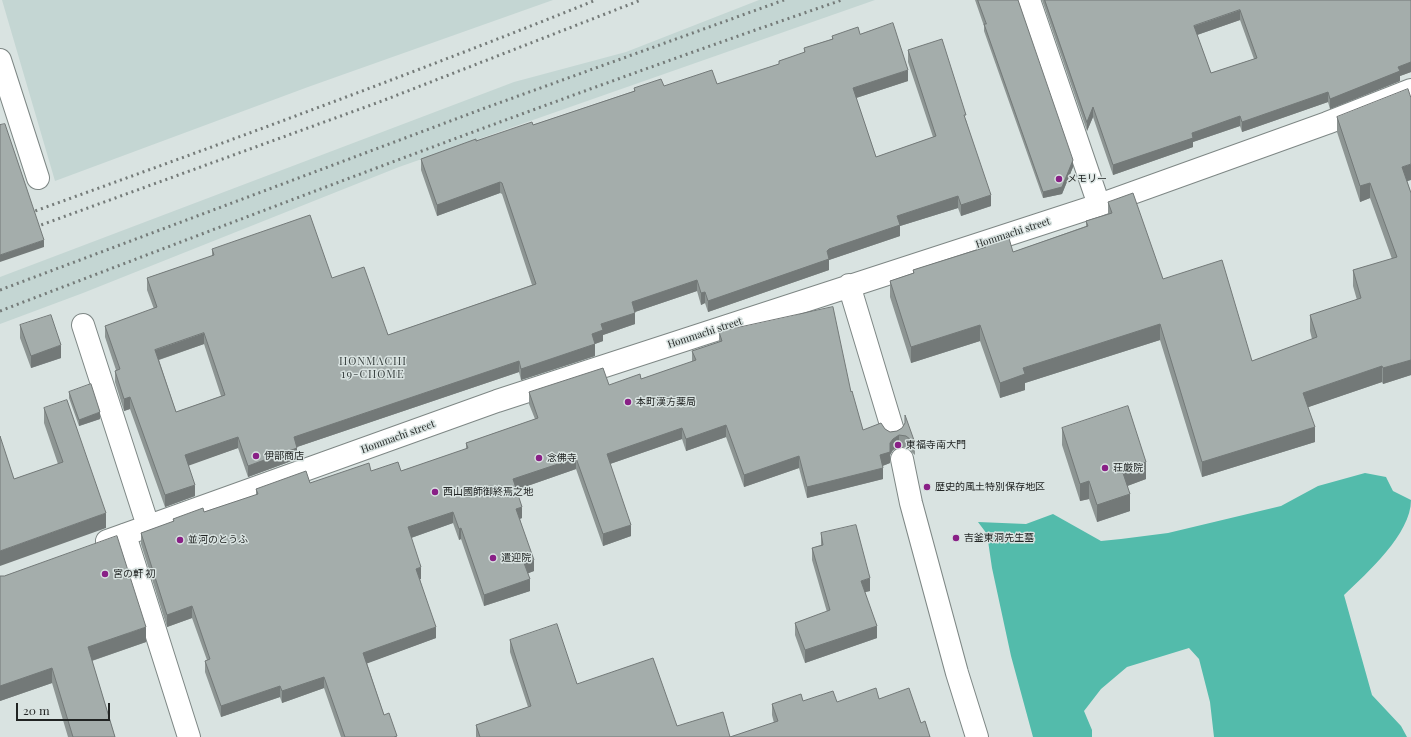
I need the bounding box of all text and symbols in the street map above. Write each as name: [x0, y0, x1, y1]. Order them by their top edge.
place label: メモリー: [1067, 173, 1107, 185]
marker: メモリー: [1054, 174, 1064, 184]
street label: Hommachi street: [974, 215, 1052, 251]
street label: Hommachi street: [666, 315, 744, 351]
district label: HONMACHI 19-CHOME: [339, 355, 407, 381]
place label: 本町漢方薬局: [636, 396, 696, 408]
marker: 本町漢方薬局: [623, 397, 633, 407]
street label: Hommachi street: [359, 418, 437, 456]
place label: 東福寺南大門: [906, 439, 966, 451]
marker: 東福寺南大門: [893, 440, 903, 450]
place label: 伊部商店: [264, 450, 304, 462]
marker: 伊部商店: [251, 451, 261, 461]
place label: 念佛寺: [547, 452, 577, 464]
marker: 念佛寺: [534, 453, 544, 463]
place label: 荘厳院: [1113, 462, 1143, 474]
marker: 荘厳院: [1100, 463, 1110, 473]
place label: 歴史的風土特別保存地区: [935, 481, 1045, 493]
marker: 歴史的風土特別保存地区: [922, 482, 932, 492]
place label: 西山國師御終焉之地: [443, 486, 533, 498]
marker: 西山國師御終焉之地: [430, 487, 440, 497]
place label: 吉釜東洞先生墓: [964, 532, 1034, 544]
marker: 吉釜東洞先生墓: [951, 533, 961, 543]
place label: 並河のとうふ: [188, 534, 248, 546]
marker: 並河のとうふ: [175, 535, 185, 545]
place label: 遣迎院: [501, 552, 531, 564]
marker: 遣迎院: [488, 553, 498, 563]
place label: 宮の軒 初: [113, 568, 155, 580]
marker: 宮の軒 初: [100, 569, 110, 579]
scale bar: [18, 695, 112, 721]
text: 20 m: [23, 702, 50, 718]

